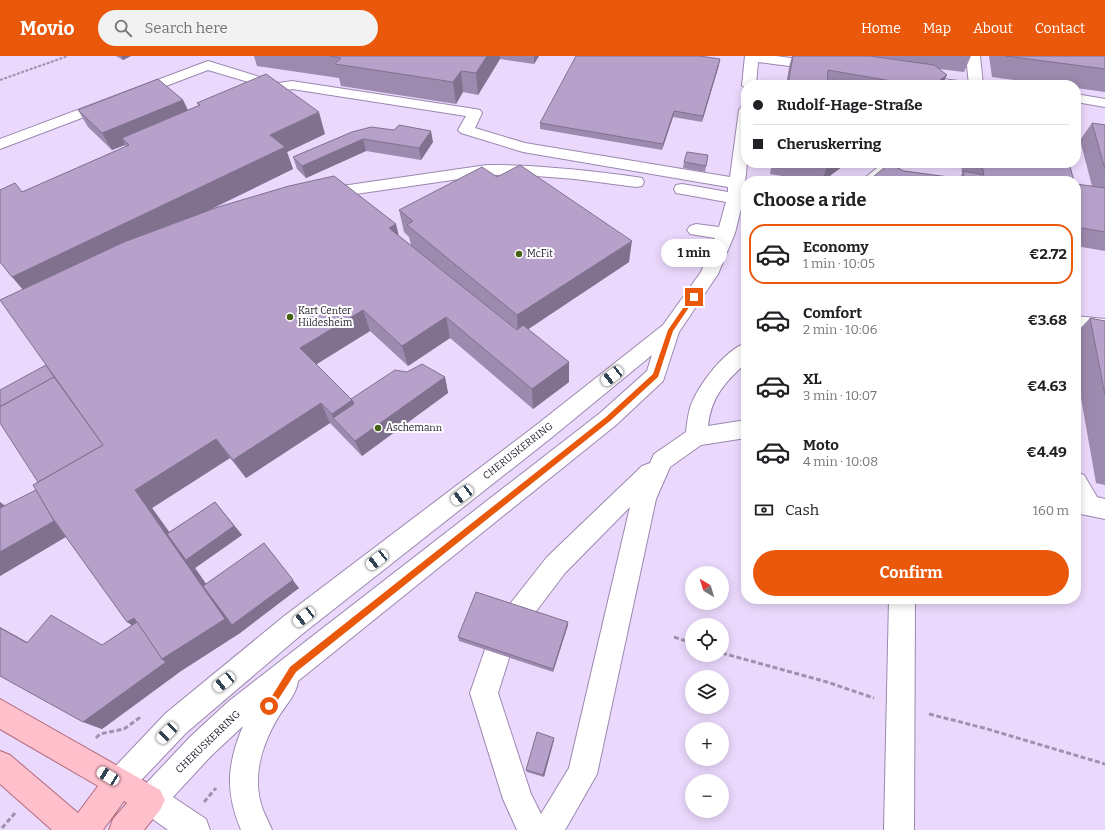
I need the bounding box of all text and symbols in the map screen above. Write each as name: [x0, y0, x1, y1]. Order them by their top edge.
search box: [98, 10, 378, 46]
text: Movio: [20, 17, 74, 40]
icon: search: [112, 17, 134, 39]
text: Search here: [144, 19, 228, 37]
text: Home: [861, 20, 901, 37]
text: Map: [923, 20, 951, 37]
text: About: [973, 20, 1013, 37]
text: Contact: [1035, 20, 1085, 37]
text: Rudolf-Hage-Straße: [777, 96, 922, 114]
text: Cheruskerring: [777, 135, 881, 153]
text: Choose a ride: [753, 189, 866, 211]
icon: car: [755, 236, 791, 272]
text: Economy: [803, 238, 869, 256]
callout: 1 min: [661, 239, 727, 267]
text: 1 min: [678, 245, 710, 260]
text: €2.72: [1029, 245, 1067, 263]
place label: McFit: [527, 248, 553, 260]
marker: McFit: [514, 249, 524, 259]
text: 1 min · 10:05: [803, 256, 875, 271]
route end: [685, 288, 703, 306]
icon: car: [755, 302, 791, 338]
text: Comfort: [803, 304, 862, 322]
place label: Kart Center Hildesheim: [298, 305, 353, 329]
text: €3.68: [1028, 311, 1067, 329]
marker: Kart Center Hildesheim: [285, 312, 295, 322]
text: 2 min · 10:06: [803, 322, 877, 337]
car: [599, 364, 625, 388]
icon: car: [755, 368, 791, 404]
text: XL: [803, 370, 822, 388]
text: €4.63: [1027, 377, 1067, 395]
text: 3 min · 10:07: [803, 388, 877, 403]
street label: CHERUSKERRING: [481, 420, 556, 482]
place label: Aschemann: [386, 422, 443, 434]
marker: Aschemann: [373, 423, 383, 433]
icon: car: [755, 434, 791, 470]
text: Moto: [803, 436, 839, 454]
text: €4.49: [1026, 443, 1067, 461]
text: 4 min · 10:08: [803, 454, 878, 469]
car: [449, 483, 475, 507]
icon: cash: [753, 499, 775, 521]
text: Cash: [785, 501, 819, 519]
text: 160 m: [1033, 503, 1069, 518]
car: [364, 548, 390, 572]
button: Confirm: [753, 550, 1069, 596]
north arrow: [685, 566, 729, 610]
map controls: [685, 566, 729, 818]
car: [291, 605, 317, 629]
button: locate: [685, 618, 729, 662]
car: [211, 670, 237, 694]
button: layers: [685, 670, 729, 714]
route start: [260, 697, 278, 715]
street label: CHERUSKERRING: [173, 708, 243, 776]
car: [154, 720, 180, 746]
button: +: [685, 722, 729, 766]
car: [95, 765, 121, 787]
button: −: [685, 774, 729, 818]

